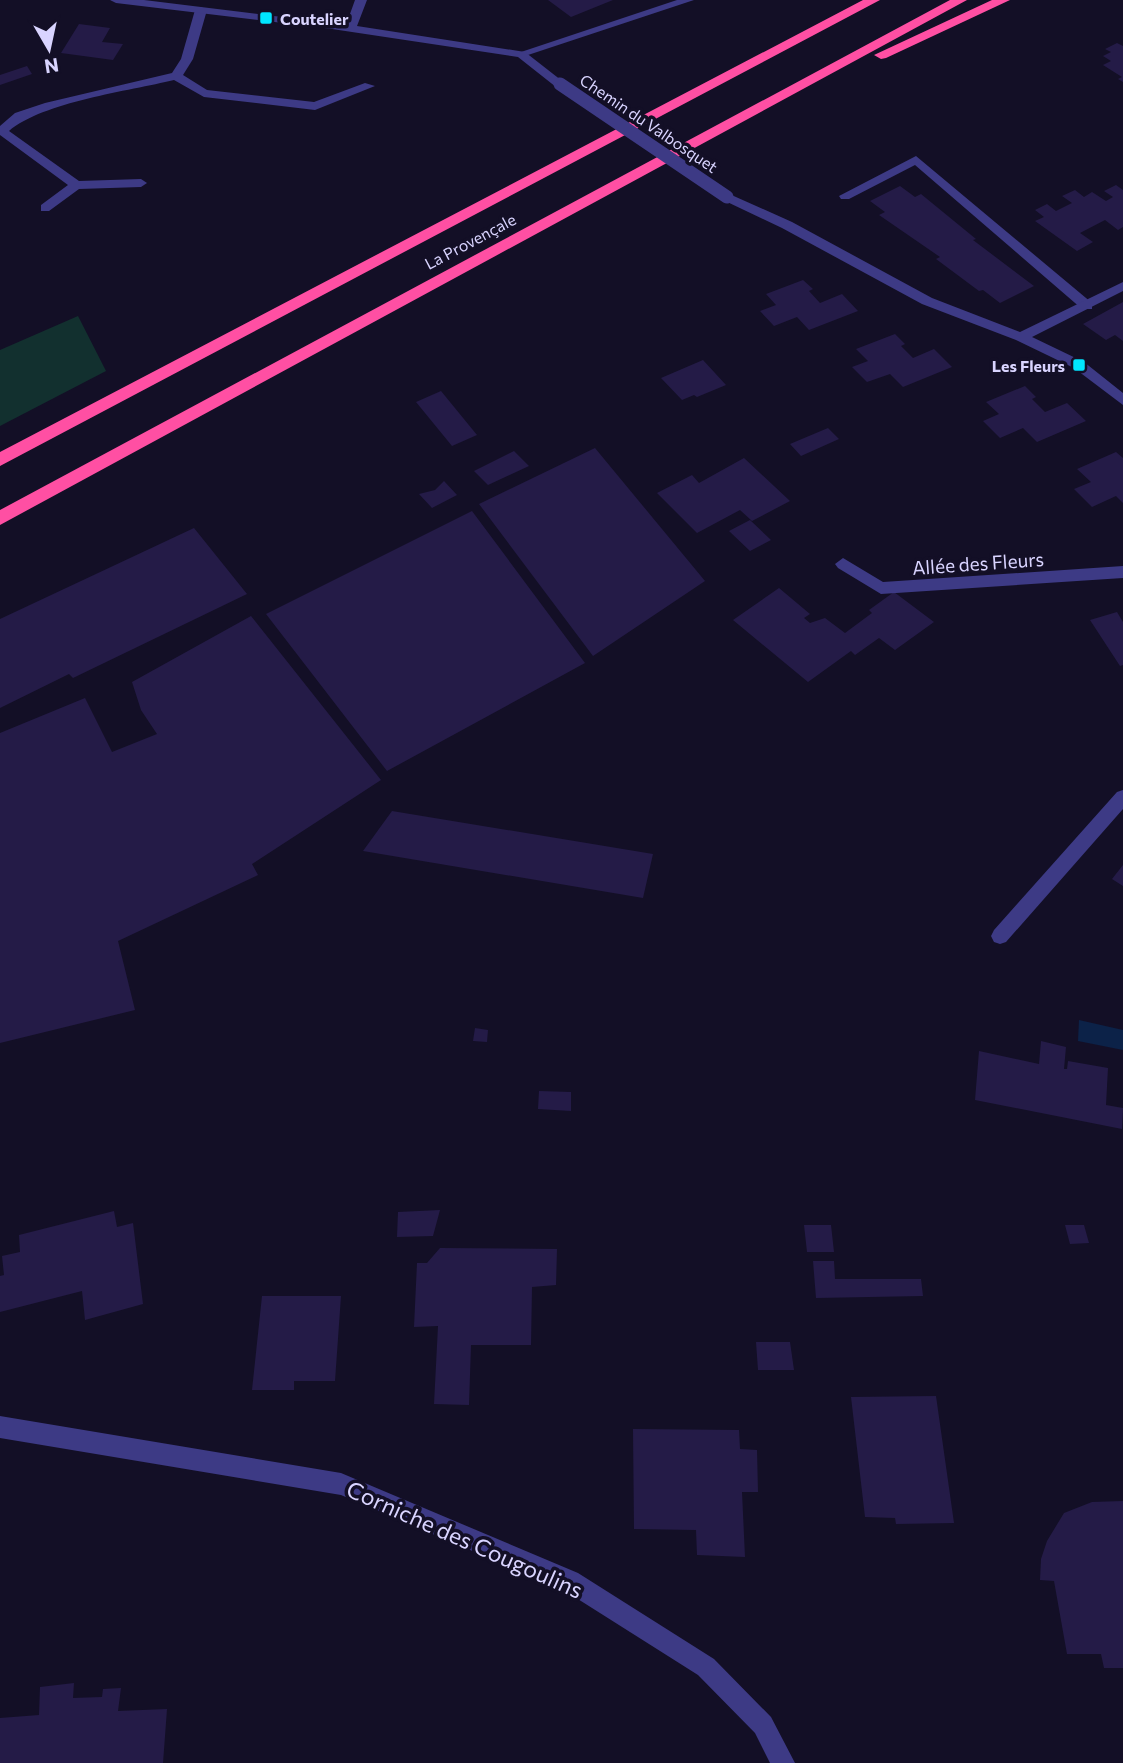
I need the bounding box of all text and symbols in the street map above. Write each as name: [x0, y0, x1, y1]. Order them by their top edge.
place label: Coutelier: [280, 9, 349, 28]
marker: Coutelier: [258, 10, 274, 26]
north arrow: [14, 14, 84, 84]
text: N: [43, 54, 61, 79]
street label: Chemin du Valbosquet: [577, 70, 722, 176]
street label: La Provençale: [421, 209, 519, 273]
place label: Les Fleurs: [992, 356, 1065, 375]
marker: Les Fleurs: [1071, 357, 1087, 373]
street label: Allée des Fleurs: [911, 547, 1045, 579]
street label: Corniche des Cougoulins: [343, 1474, 587, 1604]

